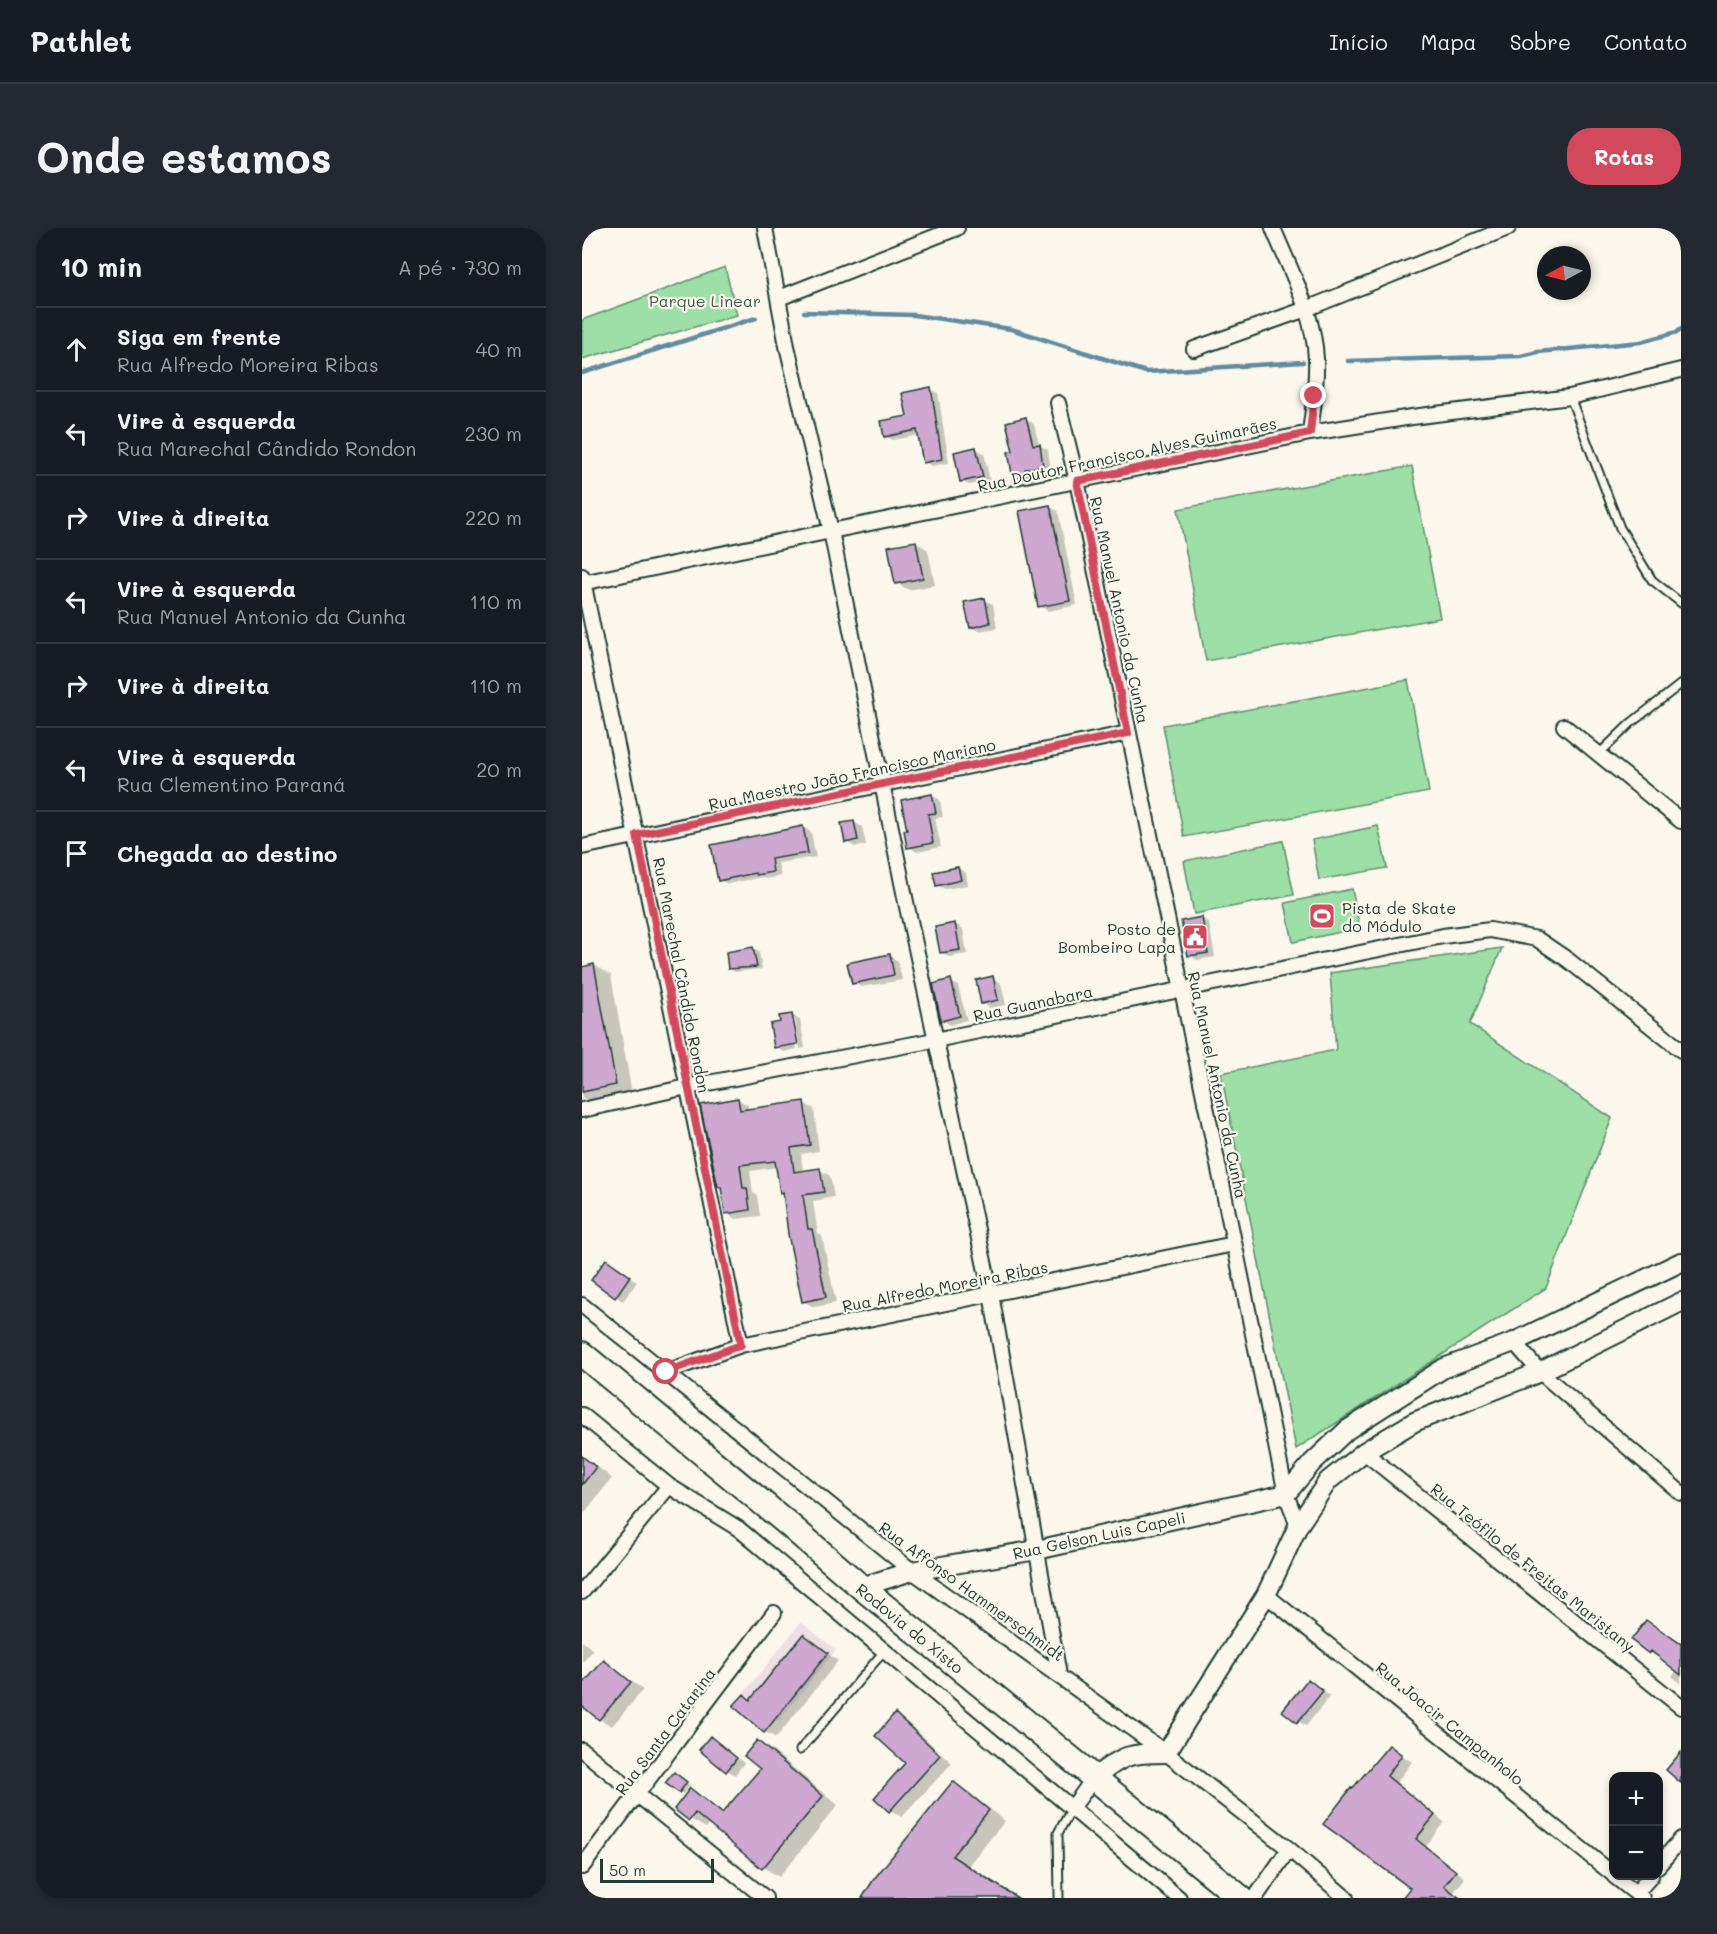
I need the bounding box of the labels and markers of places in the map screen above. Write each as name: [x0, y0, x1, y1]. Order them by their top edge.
place label: Pista de Skate do Módulo: [1342, 897, 1456, 936]
sports icon: Pista de Skate do Módulo: [1307, 901, 1337, 931]
place label: Posto de Bombeiro Lapa: [1058, 918, 1176, 957]
public building icon: Posto de Bombeiro Lapa: [1180, 922, 1210, 952]

